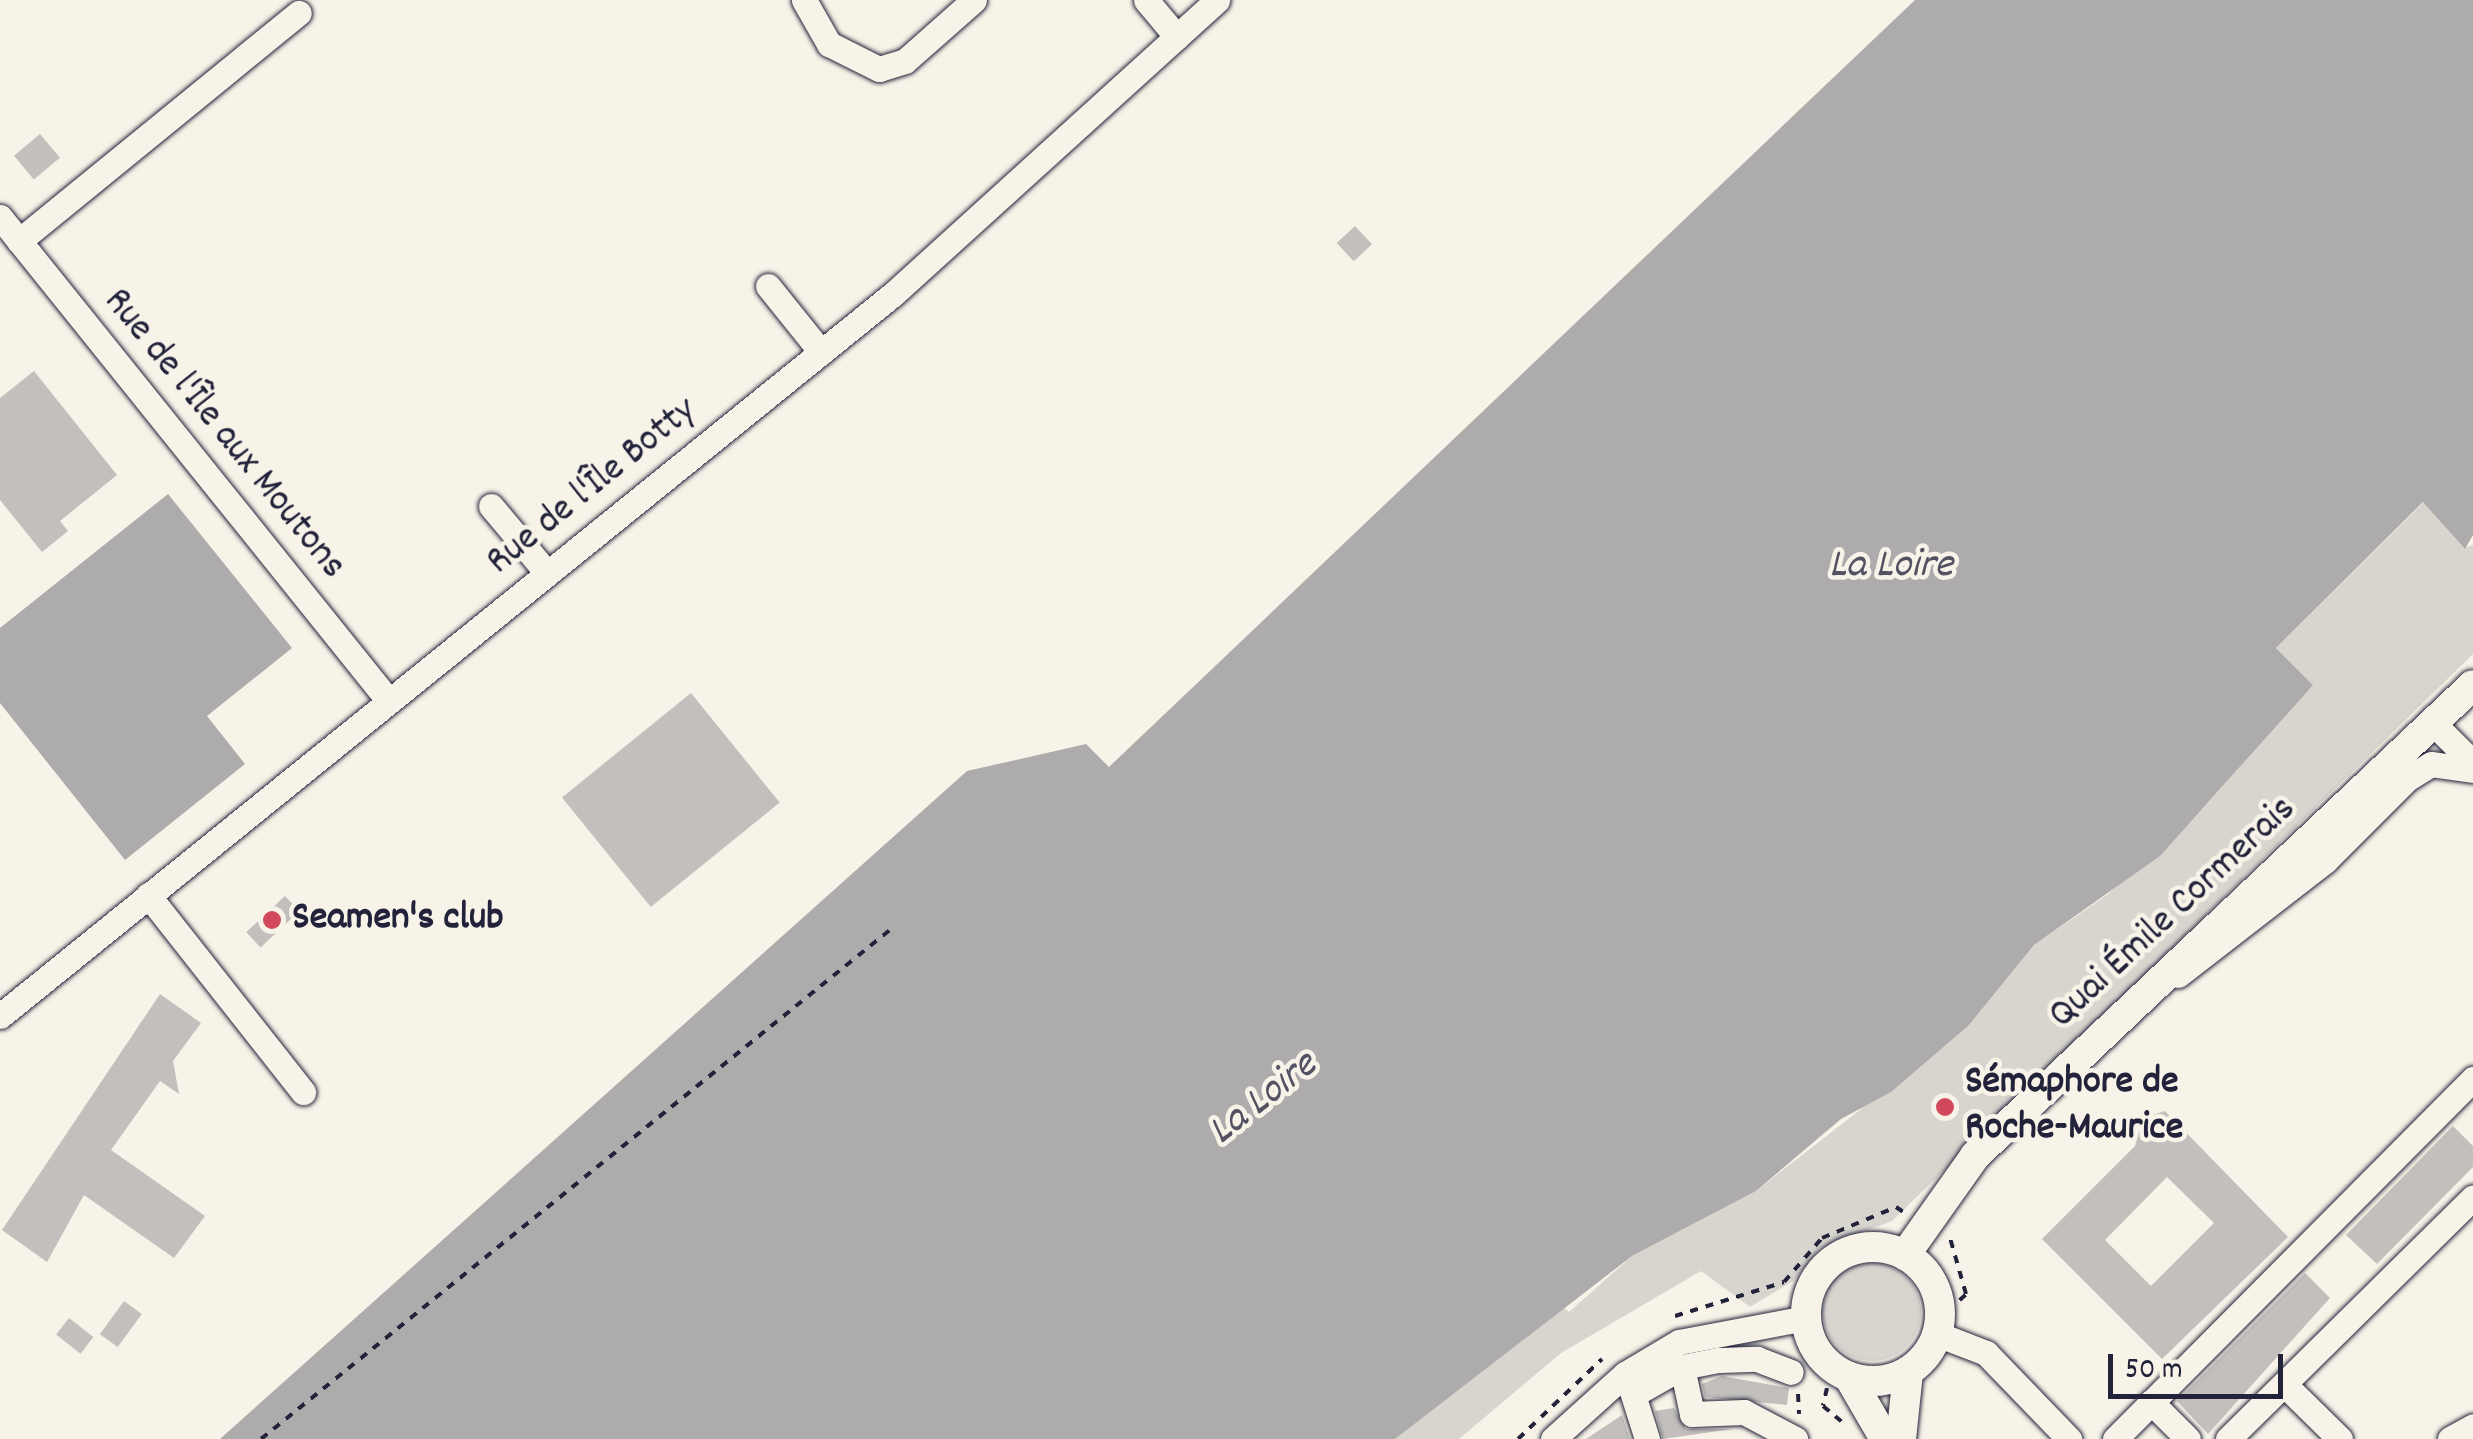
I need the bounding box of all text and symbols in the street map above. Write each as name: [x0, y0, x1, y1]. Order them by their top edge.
street label: Rue de l'Île aux Moutons: [91, 280, 355, 590]
street label: Rue de l'Île Botty: [478, 389, 708, 587]
water label: La Loire: [1829, 542, 1953, 592]
street label: Quai Émile Cormerais: [2041, 787, 2307, 1041]
place label: Seamen's club: [292, 896, 504, 944]
marker: Seamen's club: [261, 909, 283, 931]
water label: La Loire: [1200, 1042, 1328, 1158]
place label: Sémaphore de Roche-Maurice: [1965, 1060, 2183, 1154]
marker: Sémaphore de Roche-Maurice: [1934, 1096, 1956, 1118]
scale bar: [2113, 1334, 2288, 1396]
text: 50 m: [2125, 1350, 2183, 1393]

